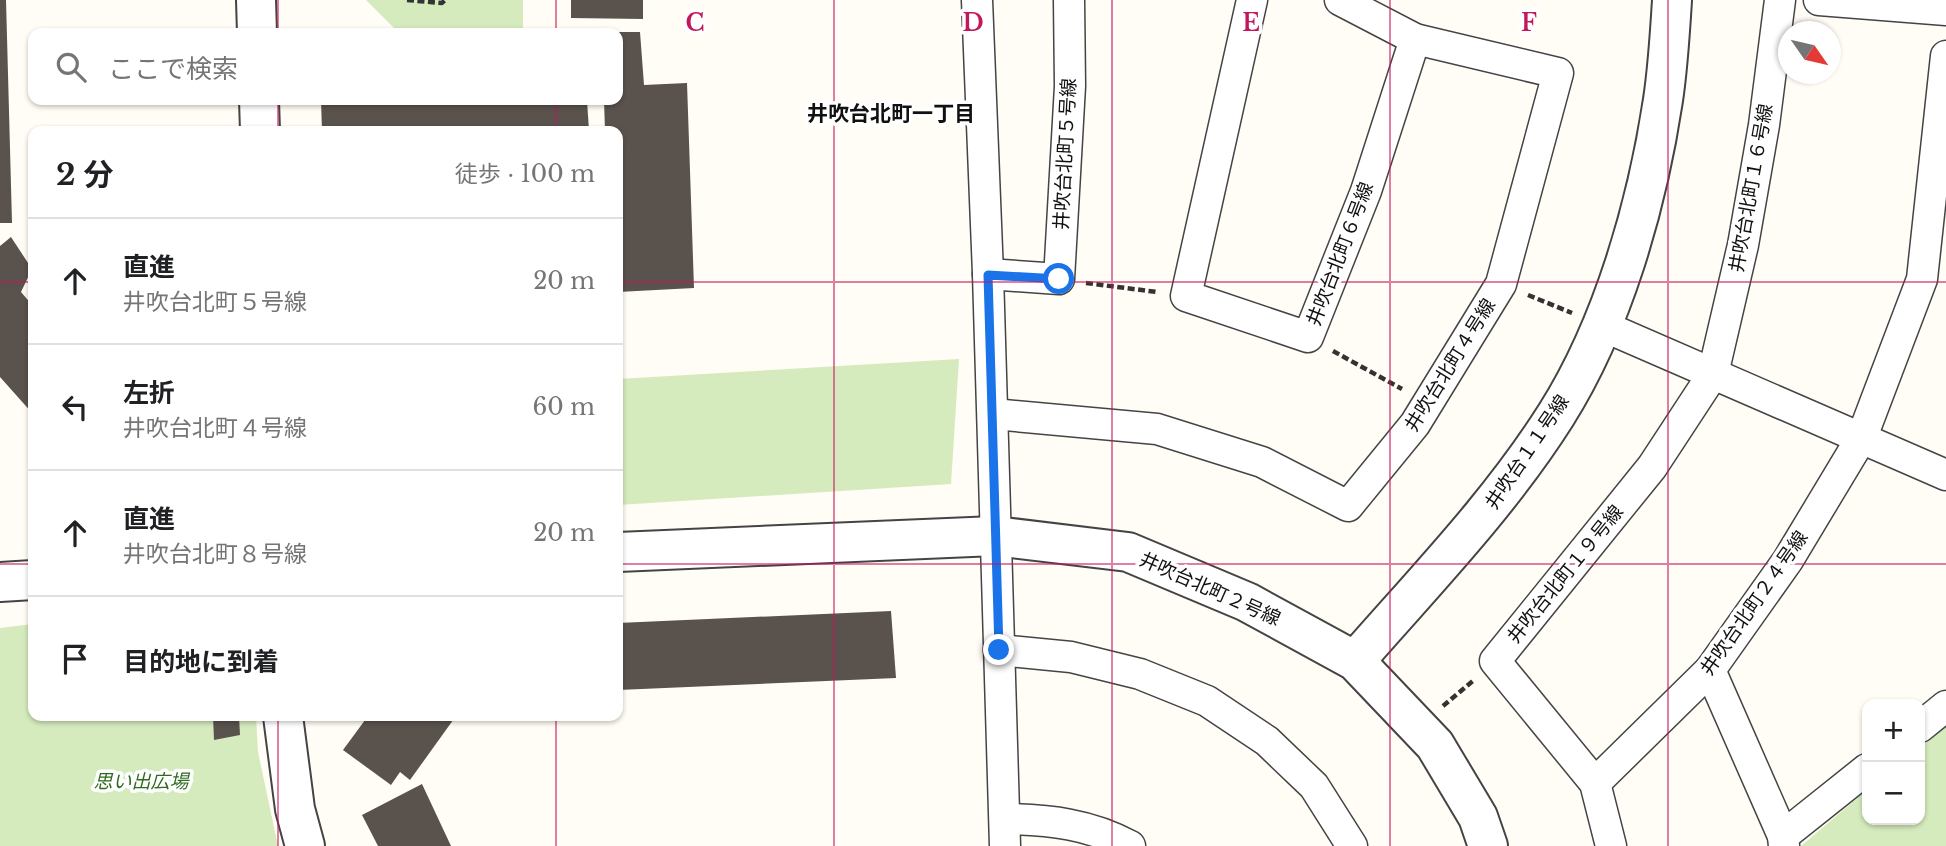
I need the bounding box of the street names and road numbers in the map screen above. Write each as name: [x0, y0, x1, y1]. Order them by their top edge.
street label: 井吹台北町５号線: [1050, 77, 1080, 231]
street label: 井吹台北町１６号線: [1725, 102, 1777, 274]
street label: 井吹台北町６号線: [1302, 179, 1378, 329]
street label: 井吹台北町４号線: [1400, 294, 1500, 436]
street label: 井吹台１１号線: [1480, 390, 1574, 514]
street label: 井吹台北町１９号線: [1502, 500, 1628, 648]
street label: 井吹台北町２４号線: [1696, 526, 1812, 680]
street label: 井吹台北町２号線: [1136, 548, 1284, 630]

